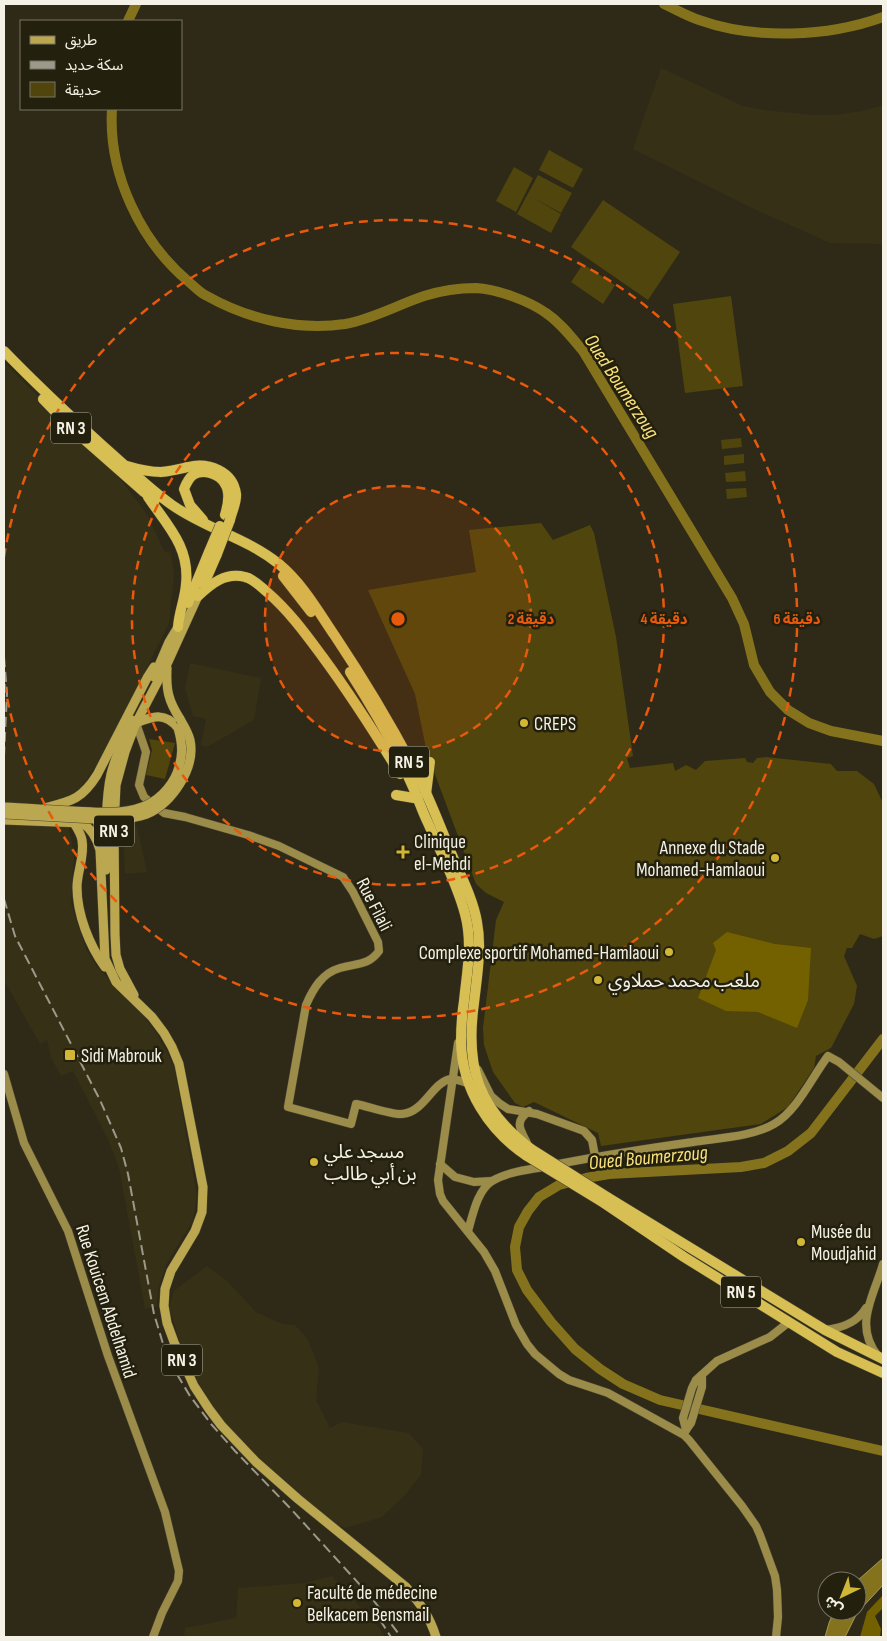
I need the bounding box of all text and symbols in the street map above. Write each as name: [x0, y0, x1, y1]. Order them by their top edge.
legend: [20, 20, 182, 110]
text: طريق: [65, 31, 97, 50]
text: سكة حديد: [65, 56, 124, 75]
text: حديقة: [65, 81, 101, 100]
water label: Oued Boumerzoug: [579, 330, 664, 443]
road number: RN 3: [51, 412, 91, 443]
centre of rings: [389, 610, 407, 628]
text: 2 دقيقة: [508, 610, 555, 629]
text: 4 دقيقة: [640, 610, 688, 629]
text: 6 دقيقة: [773, 610, 821, 629]
place label: CREPS: [534, 713, 576, 736]
marker: CREPS: [518, 717, 530, 729]
road number: RN 5: [389, 746, 429, 778]
road number: RN 3: [94, 816, 134, 846]
place label: Clinique el-Mehdi: [414, 831, 471, 876]
place label: Annexe du Stade Mohamed-Hamlaoui: [636, 837, 765, 882]
marker: Clinique el-Mehdi: [396, 845, 410, 859]
marker: Annexe du Stade Mohamed-Hamlaoui: [769, 852, 781, 864]
street label: Rue Filali: [351, 874, 397, 935]
place label: Complexe sportif Mohamed-Hamlaoui: [419, 942, 659, 965]
marker: Complexe sportif Mohamed-Hamlaoui: [663, 946, 675, 958]
place label: ملعب محمد حملاوي: [608, 970, 760, 995]
marker: ملعب محمد حملاوي: [592, 974, 604, 986]
place label: Sidi Mabrouk: [81, 1045, 163, 1068]
marker: Sidi Mabrouk: [63, 1048, 77, 1062]
place label: مسجد علي بن أبي طالب: [324, 1141, 417, 1188]
water label: Oued Boumerzoug: [588, 1141, 709, 1175]
marker: مسجد علي بن أبي طالب: [308, 1156, 320, 1168]
place label: Musée du Moudjahid: [811, 1221, 876, 1266]
street label: Rue Kouicem Abdelhamid: [70, 1222, 141, 1381]
marker: Musée du Moudjahid: [795, 1236, 807, 1248]
road number: RN 5: [721, 1276, 761, 1308]
road number: RN 3: [162, 1344, 202, 1376]
north arrow: [817, 1571, 867, 1621]
place label: Faculté de médecine Belkacem Bensmail: [307, 1582, 437, 1627]
text: ش: [821, 1592, 846, 1618]
marker: Faculté de médecine Belkacem Bensmail: [291, 1597, 303, 1609]

